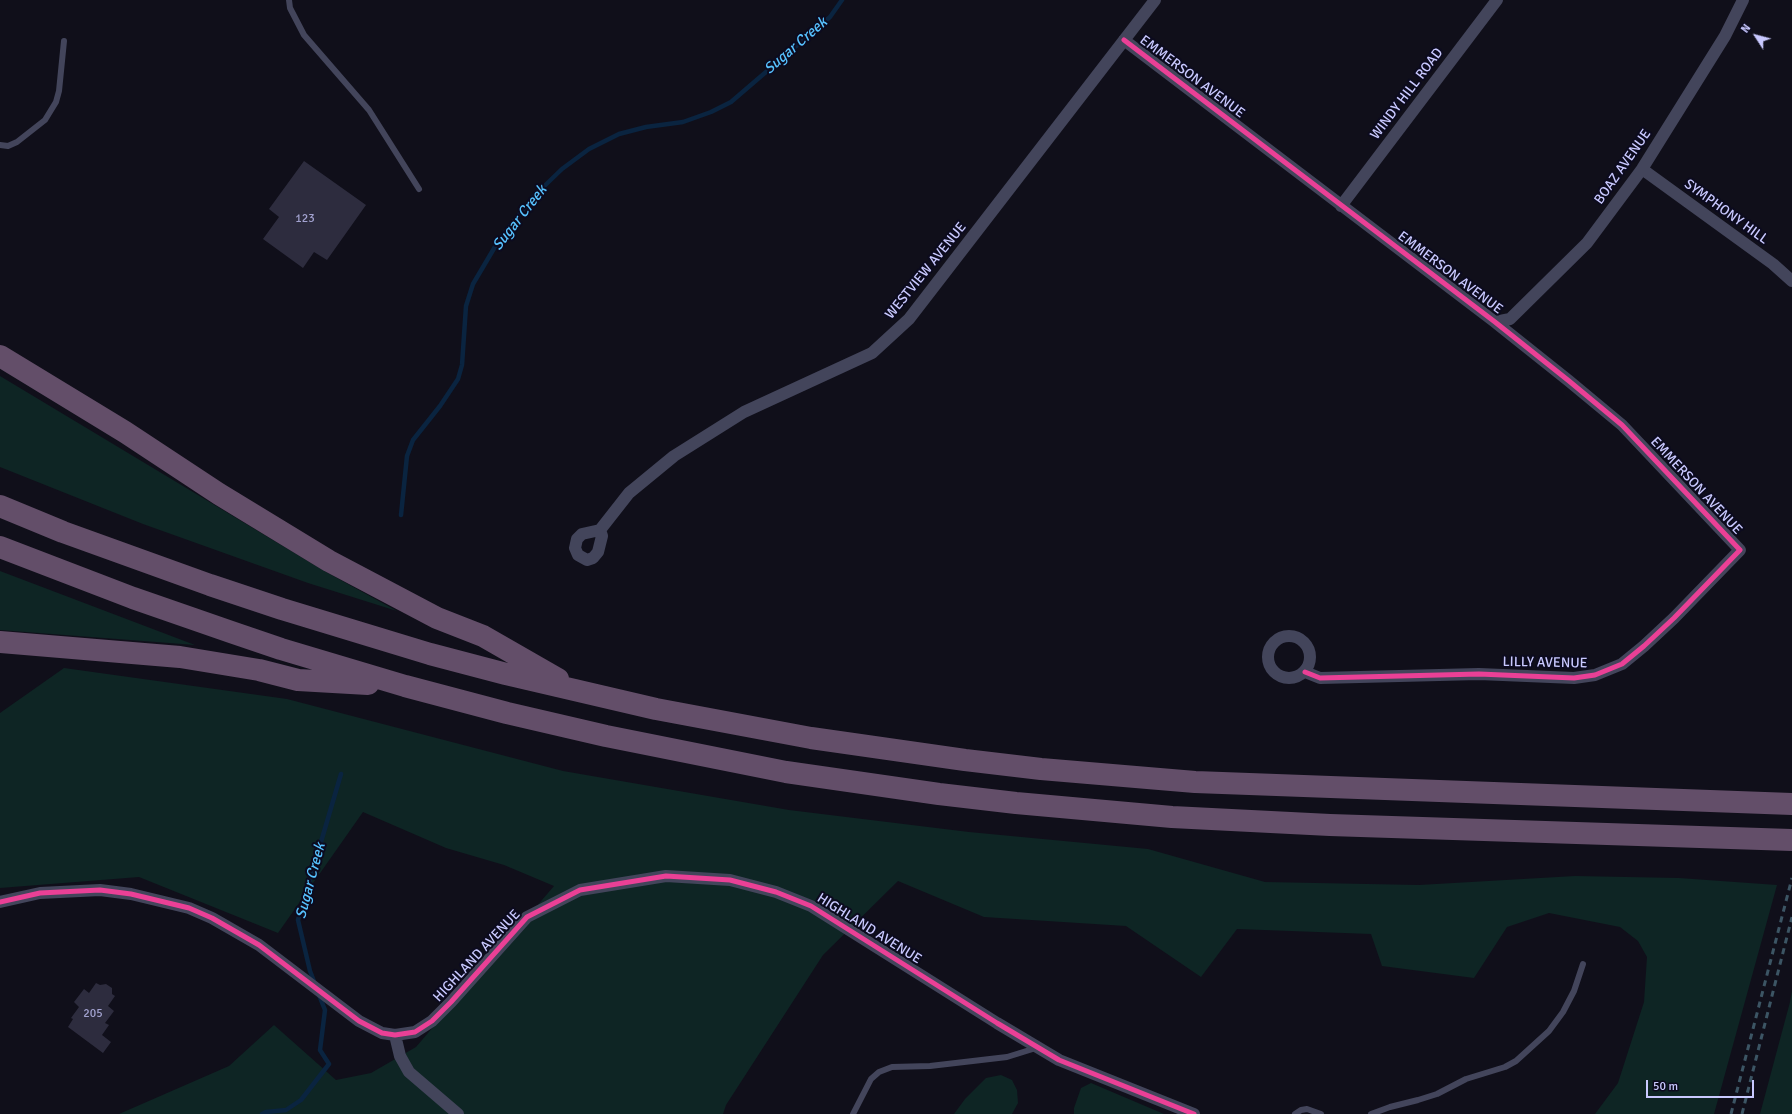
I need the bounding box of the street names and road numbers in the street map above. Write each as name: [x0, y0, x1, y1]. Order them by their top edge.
street label: EMMERSON AVENUE: [1136, 32, 1248, 122]
street label: WINDY HILL ROAD: [1367, 45, 1447, 143]
street label: BOAZ AVENUE: [1591, 126, 1655, 208]
street label: SYMPHONY HILL: [1681, 176, 1771, 248]
street label: WESTVIEW AVENUE: [882, 219, 970, 323]
street label: EMMERSON AVENUE: [1394, 228, 1506, 318]
street label: EMMERSON AVENUE: [1647, 434, 1745, 538]
street label: LILLY AVENUE: [1502, 654, 1588, 672]
street label: HIGHLAND AVENUE: [814, 890, 924, 968]
street label: HIGHLAND AVENUE: [430, 906, 524, 1006]

